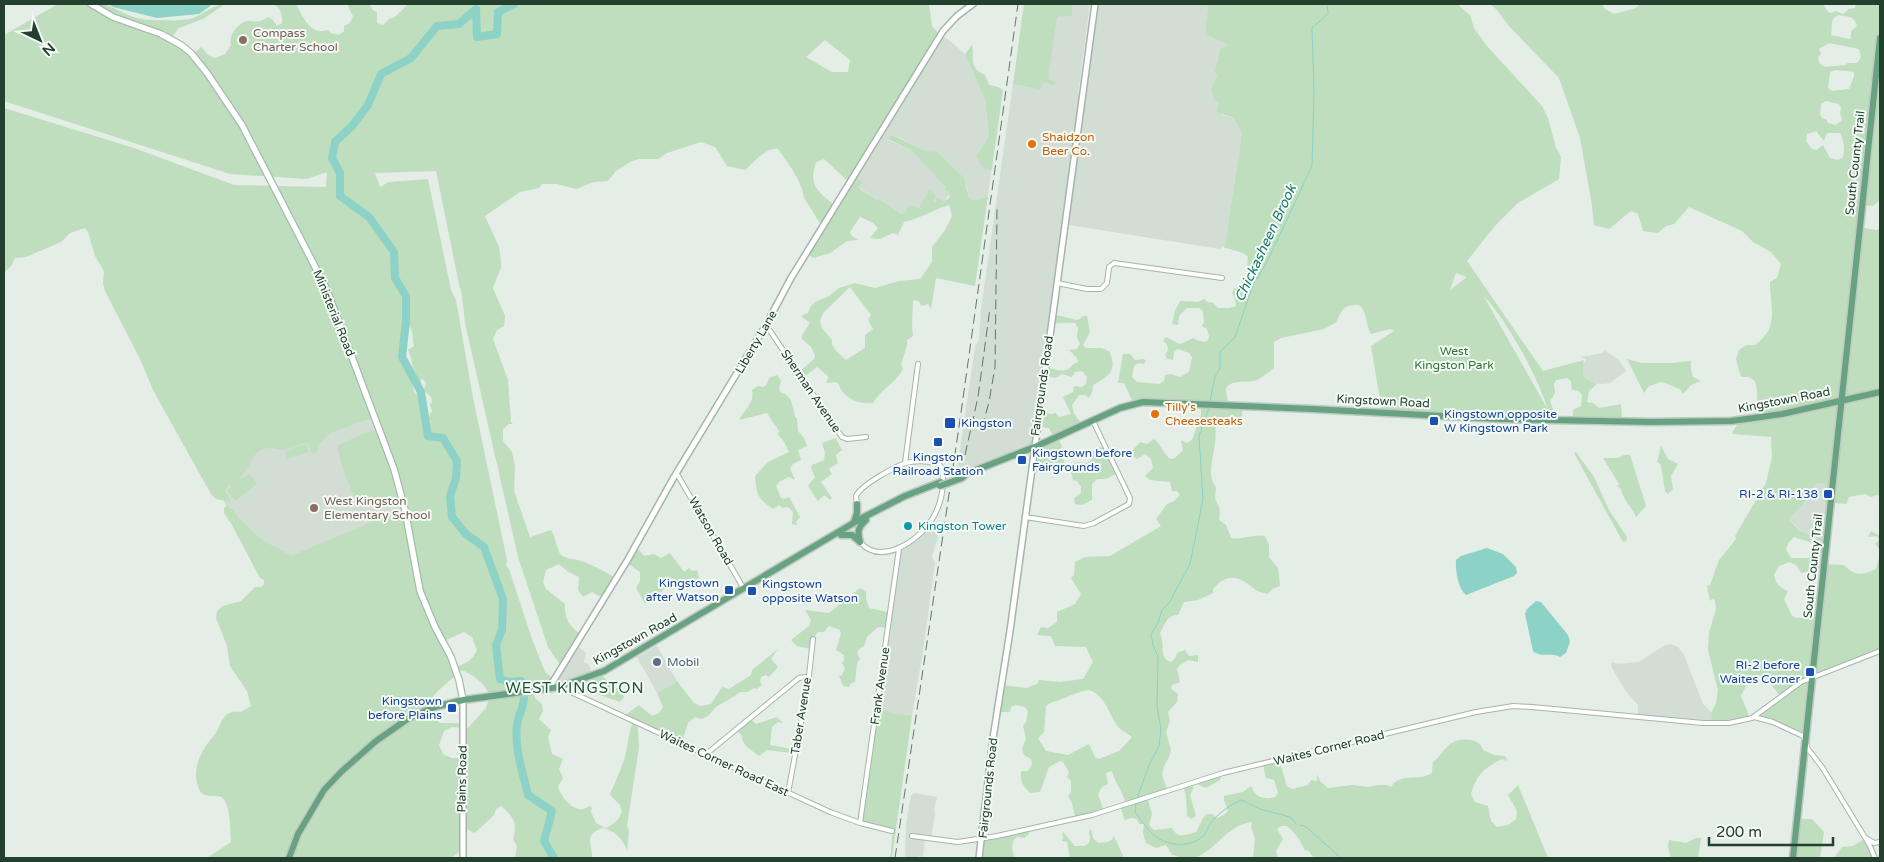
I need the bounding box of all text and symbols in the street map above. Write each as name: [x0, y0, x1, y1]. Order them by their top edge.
north arrow: [15, 15, 65, 65]
place label: Compass Charter School: [253, 26, 338, 54]
marker: Compass Charter School: [237, 34, 249, 46]
text: N: [39, 39, 58, 59]
street label: South County Trail: [1843, 110, 1867, 216]
place label: Shaidzon Beer Co.: [1042, 130, 1095, 158]
marker: Shaidzon Beer Co.: [1026, 138, 1038, 150]
water label: Chickasheen Brook: [1231, 181, 1301, 304]
street label: Ministerial Road: [310, 268, 358, 358]
street label: Liberty Lane: [732, 308, 780, 376]
street label: Fairgrounds Road: [1028, 335, 1056, 437]
park label: West Kingston Park: [1414, 344, 1494, 372]
street label: Sherman Avenue: [778, 347, 844, 435]
street label: Kingstown Road: [1737, 384, 1831, 416]
street label: Kingstown Road: [1336, 392, 1430, 410]
place label: Tilly's Cheesesteaks: [1165, 400, 1243, 428]
place label: Kingstown opposite W Kingstown Park: [1444, 407, 1557, 435]
marker: Tilly's Cheesesteaks: [1149, 408, 1161, 420]
marker: Kingstown opposite W Kingstown Park: [1428, 415, 1440, 427]
marker: Kingston: [943, 416, 957, 430]
place label: Kingston: [961, 416, 1012, 430]
marker: Kingston Railroad Station: [932, 436, 944, 448]
place label: Kingstown before Fairgrounds: [1032, 446, 1133, 474]
place label: Kingston Railroad Station: [893, 450, 983, 478]
marker: Kingstown before Fairgrounds: [1016, 454, 1028, 466]
place label: RI-2 & RI-138: [1739, 487, 1818, 501]
marker: RI-2 & RI-138: [1822, 488, 1834, 500]
place label: West Kingston Elementary School: [324, 494, 431, 522]
street label: Watson Road: [686, 494, 736, 568]
marker: West Kingston Elementary School: [308, 502, 320, 514]
street label: South County Trail: [1801, 513, 1825, 619]
place label: Kingston Tower: [918, 519, 1007, 533]
marker: Kingston Tower: [902, 520, 914, 532]
place label: Kingstown after Watson: [646, 576, 719, 604]
place label: Kingstown opposite Watson: [762, 577, 858, 605]
marker: Kingstown after Watson: [723, 584, 735, 596]
marker: Kingstown opposite Watson: [746, 585, 758, 597]
street label: Kingstown Road: [591, 610, 679, 668]
street label: Frank Avenue: [868, 646, 892, 726]
place label: Mobil: [667, 655, 699, 669]
marker: Mobil: [651, 656, 663, 668]
place label: RI-2 before Waites Corner: [1720, 658, 1800, 686]
marker: RI-2 before Waites Corner: [1804, 666, 1816, 678]
street label: Taber Avenue: [788, 676, 814, 756]
district label: WEST KINGSTON: [506, 679, 644, 697]
place label: Kingstown before Plains: [368, 694, 442, 722]
marker: Kingstown before Plains: [446, 702, 458, 714]
street label: Waites Corner Road East: [657, 727, 791, 799]
street label: Waites Corner Road: [1272, 727, 1386, 769]
street label: Fairgrounds Road: [976, 737, 1000, 839]
street label: Plains Road: [454, 745, 470, 813]
scale bar: [1709, 814, 1833, 846]
text: 200 m: [1716, 823, 1762, 841]

